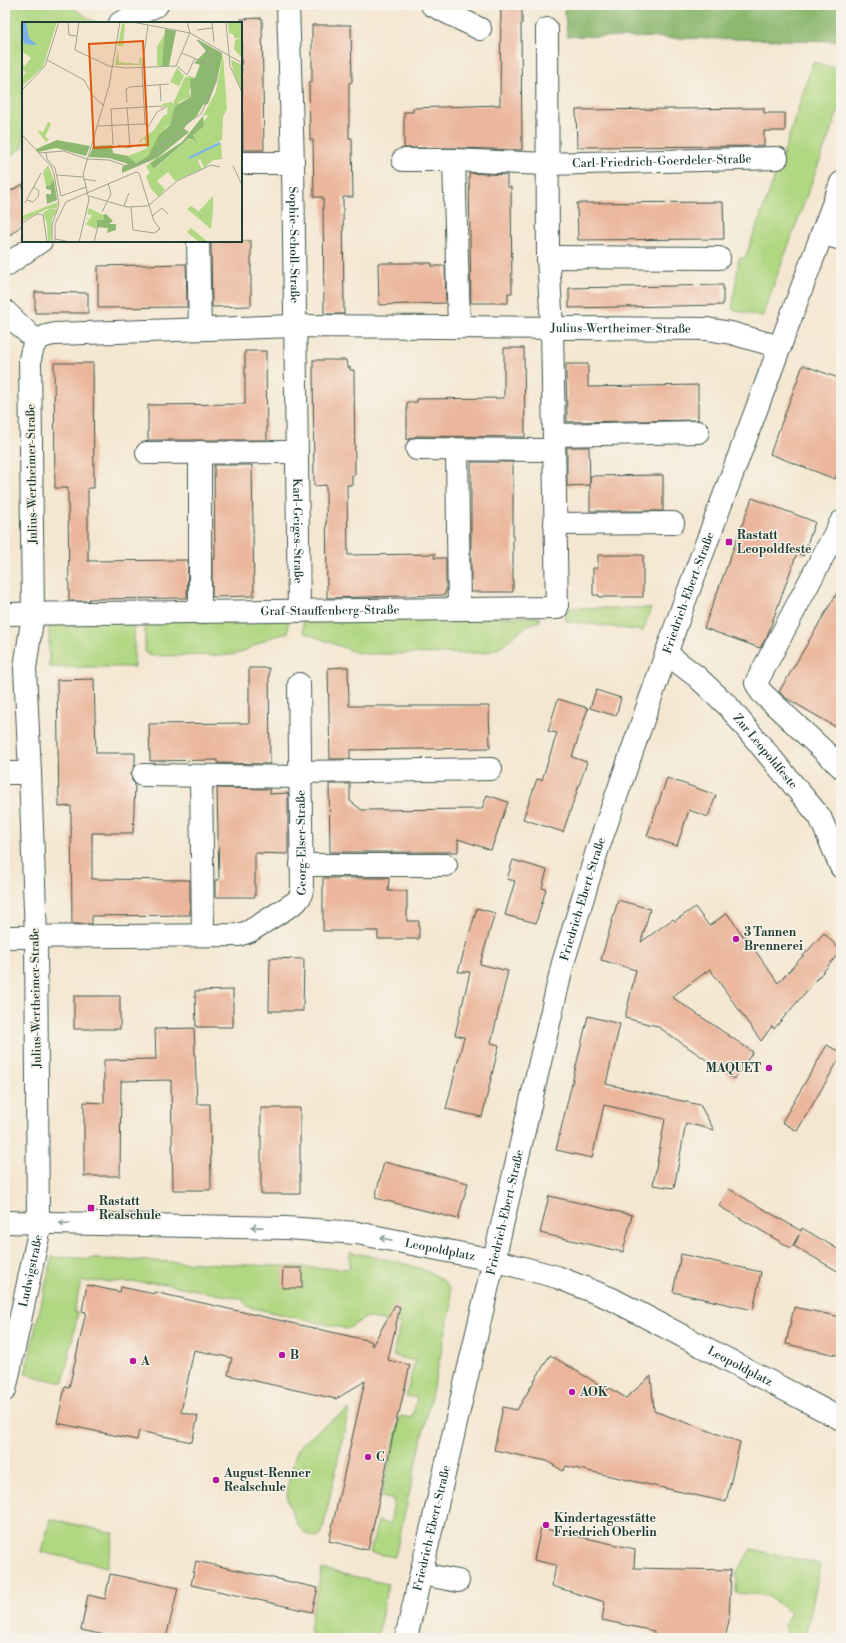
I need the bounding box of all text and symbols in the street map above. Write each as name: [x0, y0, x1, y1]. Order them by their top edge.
inset map: [22, 22, 242, 242]
street label: Carl-Friedrich-Goerdeler-Straße: [572, 151, 752, 171]
street label: Sophie-Scholl-Straße: [286, 186, 302, 303]
street label: Julius-Wertheimer-Straße: [550, 320, 691, 336]
street label: Julius-Wertheimer-Straße: [23, 404, 41, 545]
street label: Karl-Geiges-Straße: [290, 478, 306, 584]
place label: Rastatt Leopoldfeste: [737, 528, 812, 557]
street label: Friedrich-Ebert-Straße: [659, 530, 717, 656]
marker: Rastatt Leopoldfeste: [724, 537, 734, 547]
street label: Graf-Stauffenberg-Straße: [260, 602, 399, 619]
street label: Zur Leopoldfeste: [730, 711, 801, 792]
street label: Georg-Elser-Straße: [293, 790, 310, 897]
street label: Friedrich-Ebert-Straße: [557, 835, 609, 963]
place label: 3 Tannen Brennerei: [744, 925, 803, 954]
street label: Julius-Wertheimer-Straße: [27, 928, 45, 1069]
marker: 3 Tannen Brennerei: [731, 934, 741, 944]
place label: MAQUET: [706, 1061, 761, 1076]
marker: MAQUET: [764, 1063, 774, 1073]
street label: Friedrich-Ebert-Straße: [483, 1148, 527, 1277]
place label: Rastatt Realschule: [99, 1194, 162, 1223]
marker: Rastatt Realschule: [86, 1203, 96, 1213]
one-way arrow: [59, 1219, 72, 1227]
one-way arrow: [251, 1223, 264, 1231]
street label: Ludwigstraße: [16, 1233, 46, 1308]
one-way arrow: [380, 1234, 393, 1242]
street label: Leopoldplatz: [404, 1235, 477, 1264]
street label: Leopoldplatz: [705, 1343, 775, 1389]
place label: B: [290, 1348, 299, 1363]
marker: B: [277, 1350, 287, 1360]
place label: A: [140, 1354, 150, 1369]
marker: A: [128, 1356, 138, 1366]
place label: AOK: [579, 1385, 608, 1400]
marker: AOK: [567, 1387, 577, 1397]
place label: C: [376, 1450, 385, 1465]
marker: C: [363, 1452, 373, 1462]
street label: Friedrich-Ebert-Straße: [410, 1464, 453, 1592]
place label: August-Renner Realschule: [223, 1466, 311, 1495]
marker: August-Renner Realschule: [211, 1475, 221, 1485]
place label: Kindertagesstätte Friedrich Oberlin: [554, 1511, 657, 1540]
marker: Kindertagesstätte Friedrich Oberlin: [541, 1520, 551, 1530]

